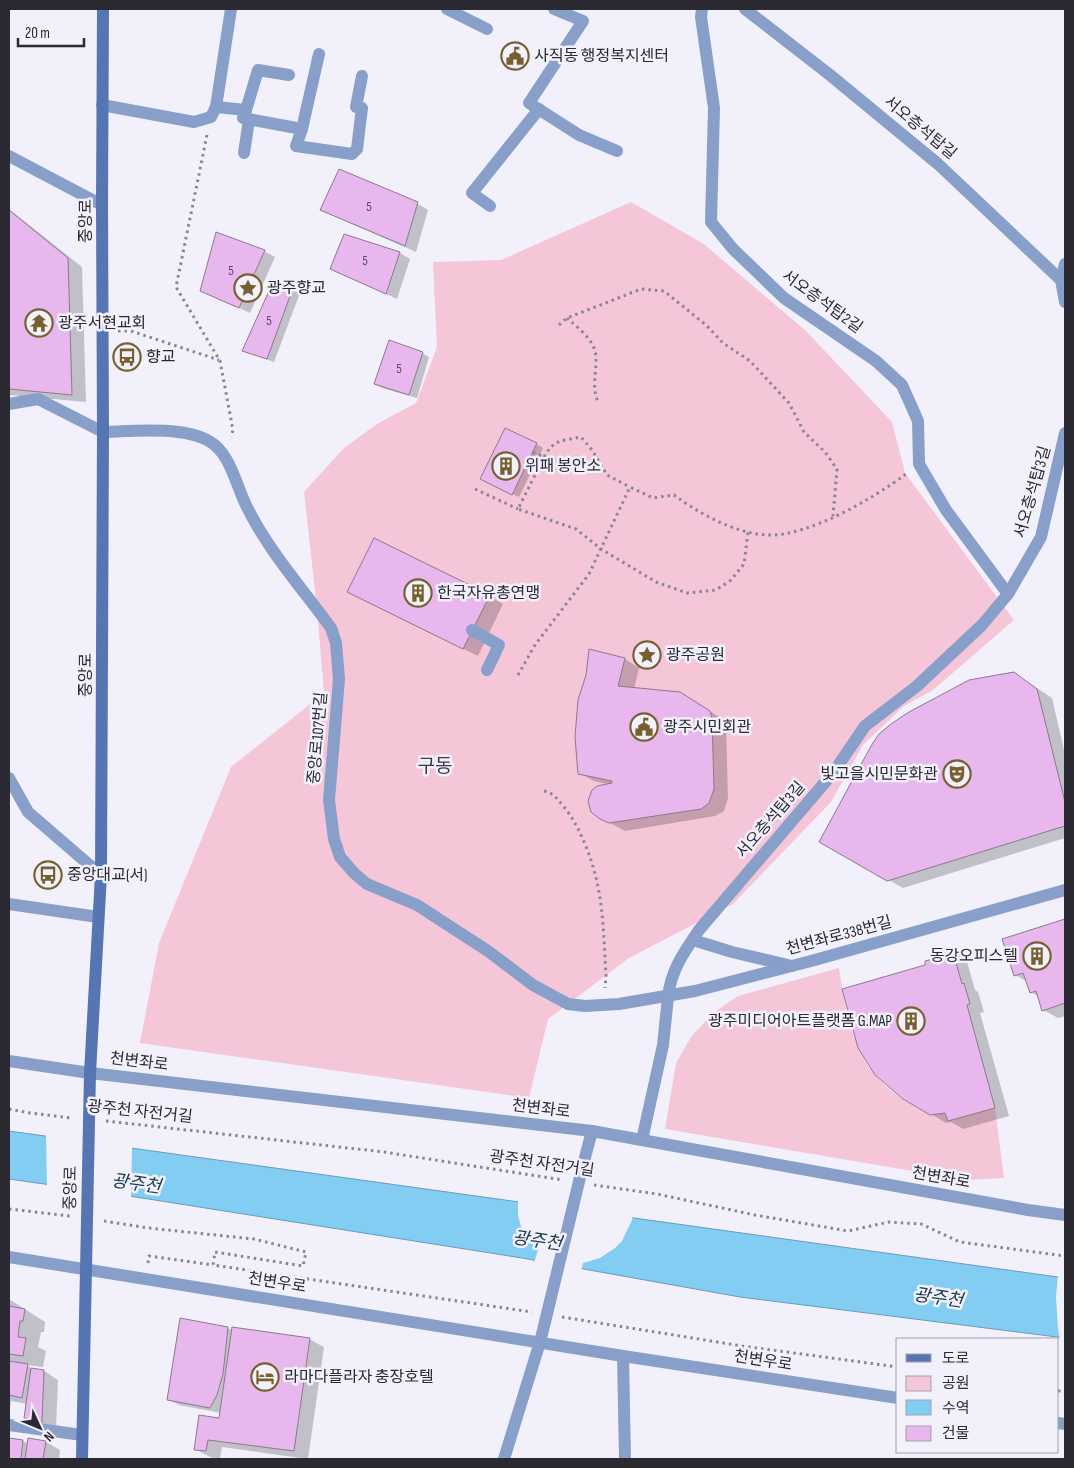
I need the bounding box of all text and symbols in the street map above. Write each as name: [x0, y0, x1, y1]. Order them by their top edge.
scale bar: [18, 15, 84, 47]
text: 20 m: [25, 24, 50, 43]
public building icon: 사직동 행정복지센터: [500, 41, 530, 71]
place label: 사직동 행정복지센터: [534, 47, 669, 66]
street label: 서오층석탑길: [880, 92, 960, 164]
house number: 5: [366, 198, 372, 215]
street label: 중앙로: [77, 199, 96, 243]
house number: 5: [362, 252, 368, 269]
house number: 5: [228, 262, 234, 279]
street label: 서오층석탑2길: [778, 266, 866, 338]
place icon: 광주향교: [233, 273, 263, 303]
place label: 광주향교: [267, 279, 326, 298]
temple icon: 광주서현교회: [24, 308, 54, 338]
house number: 5: [266, 312, 272, 329]
place label: 광주서현교회: [58, 314, 146, 333]
bus stop icon: 향교: [112, 342, 142, 372]
place label: 향교: [146, 348, 175, 367]
house number: 5: [396, 360, 402, 377]
street label: 서오층석탑3길: [1011, 444, 1055, 540]
building icon: 위패 봉안소: [491, 451, 521, 481]
place label: 위패 봉안소: [525, 457, 601, 476]
building icon: 한국자유총연맹: [403, 578, 433, 608]
place label: 한국자유총연맹: [437, 584, 540, 603]
place icon: 광주공원: [632, 640, 662, 670]
place label: 광주공원: [666, 646, 725, 665]
street label: 중앙로: [77, 653, 96, 697]
street label: 중앙로107번길: [304, 691, 332, 785]
public building icon: 광주시민회관: [629, 712, 659, 742]
place label: 광주시민회관: [663, 718, 752, 737]
district label: 구동: [418, 755, 452, 778]
theatre icon: 빛고을시민문화관: [942, 759, 972, 789]
place label: 빛고을시민문화관: [820, 765, 938, 784]
street label: 서오층석탑3길: [733, 778, 809, 862]
bus stop icon: 중앙대교(서): [33, 860, 63, 890]
place label: 중앙대교(서): [67, 866, 148, 885]
street label: 천변좌로338번길: [784, 913, 894, 959]
building icon: 동강오피스텔: [1022, 941, 1052, 971]
place label: 동강오피스텔: [930, 947, 1018, 966]
building icon: 광주미디어아트플랫폼 G.MAP: [896, 1006, 926, 1036]
place label: 광주미디어아트플랫폼 G.MAP: [708, 1012, 892, 1031]
street label: 천변좌로: [109, 1049, 170, 1075]
street label: 천변좌로: [511, 1096, 572, 1122]
street label: 광주천 자전거길: [86, 1097, 194, 1127]
street label: 광주천 자전거길: [488, 1147, 596, 1181]
street label: 천변좌로: [910, 1164, 972, 1193]
street label: 중앙로: [61, 1165, 81, 1210]
water label: 광주천: [110, 1170, 164, 1198]
water label: 광주천: [511, 1227, 565, 1255]
street label: 천변우로: [246, 1269, 308, 1297]
water label: 광주천: [912, 1284, 966, 1312]
legend: [896, 1338, 1059, 1453]
street label: 천변우로: [732, 1347, 794, 1375]
text: 도로: [942, 1349, 970, 1368]
hotel icon: 라마다플라자 충장호텔: [250, 1362, 280, 1392]
place label: 라마다플라자 충장호텔: [284, 1368, 434, 1387]
text: 공원: [942, 1374, 970, 1393]
text: 수역: [942, 1399, 970, 1418]
north arrow: [15, 1403, 65, 1453]
text: 건물: [942, 1424, 970, 1443]
text: N: [40, 1428, 58, 1445]

